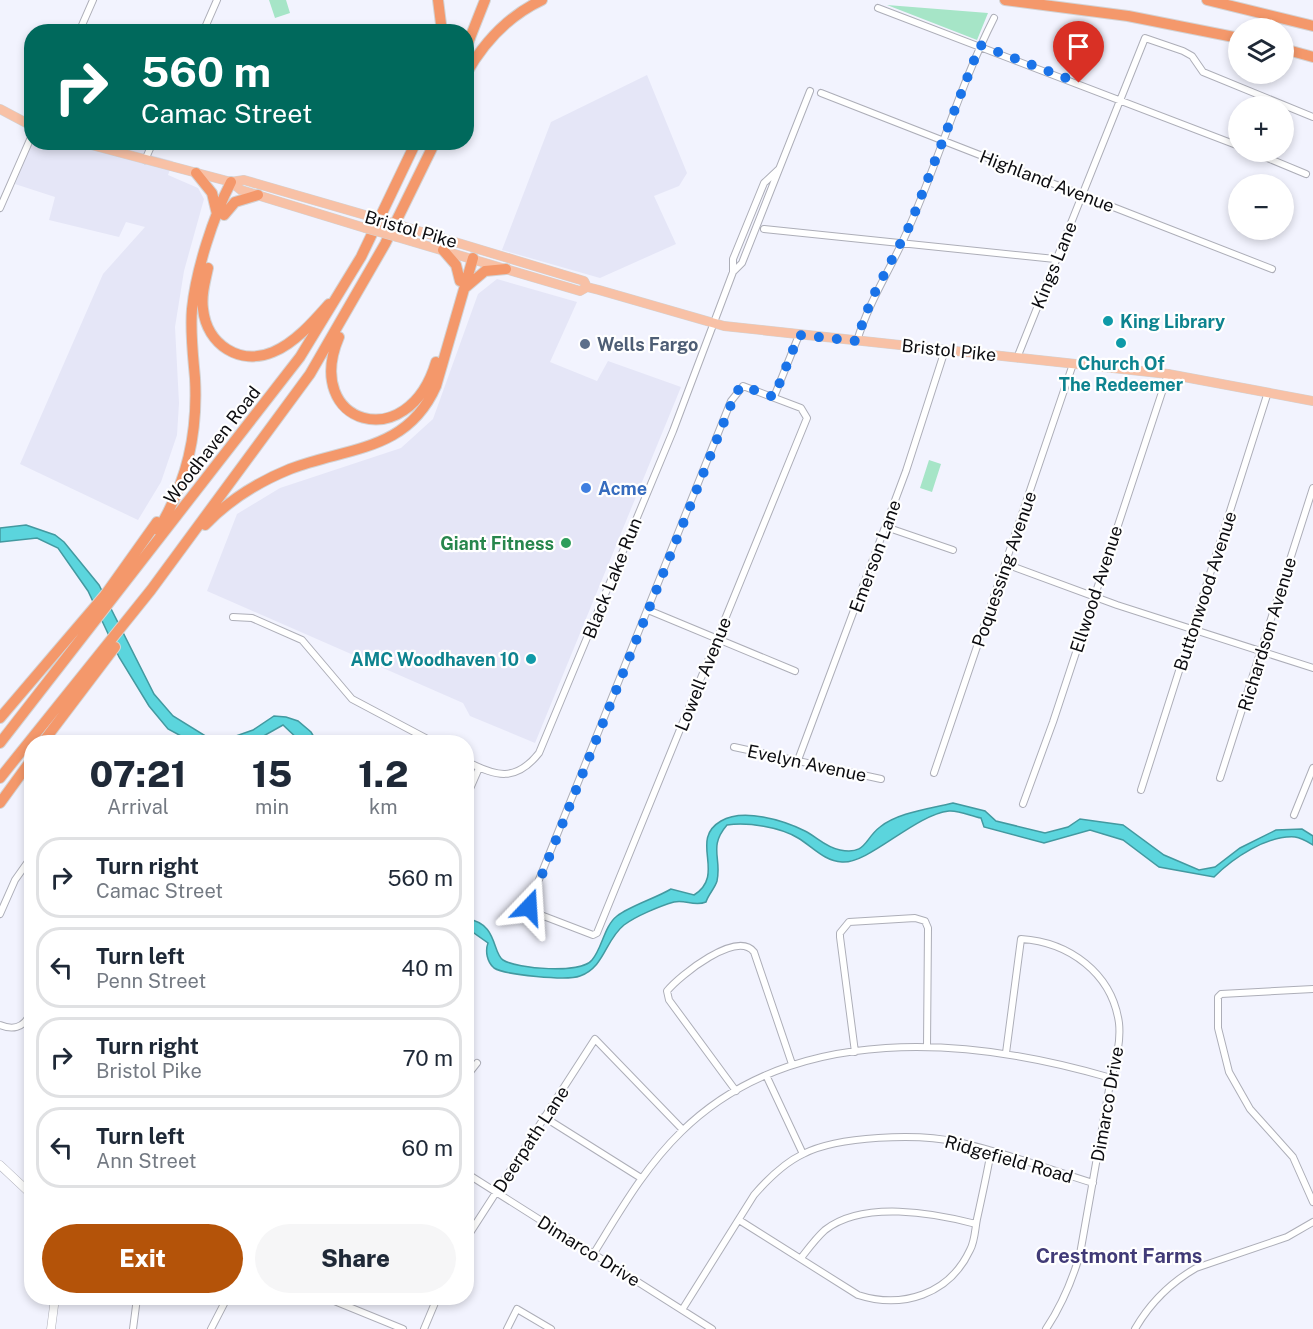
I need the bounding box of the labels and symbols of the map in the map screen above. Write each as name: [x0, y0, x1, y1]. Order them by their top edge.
pin: [1053, 21, 1104, 83]
street label: Highland Avenue: [977, 146, 1117, 216]
street label: Bristol Pike: [362, 206, 460, 252]
street label: Kings Lane: [1027, 218, 1081, 312]
place label: King Library: [1120, 311, 1225, 332]
marker: King Library: [1101, 314, 1115, 328]
place label: Wells Fargo: [597, 334, 698, 355]
street label: Bristol Pike: [901, 335, 997, 365]
marker: Church Of The Redeemer: [1114, 336, 1128, 350]
marker: Wells Fargo: [578, 337, 592, 351]
place label: Church Of The Redeemer: [1059, 353, 1184, 395]
street label: Woodhaven Road: [159, 382, 265, 508]
place label: Acme: [598, 478, 647, 499]
marker: Acme: [579, 481, 593, 495]
street label: Poquessing Avenue: [967, 488, 1041, 650]
street label: Emerson Lane: [845, 497, 905, 615]
street label: Buttonwood Avenue: [1169, 508, 1241, 674]
street label: Black Lake Run: [578, 514, 646, 642]
street label: Ellwood Avenue: [1066, 523, 1126, 655]
place label: Giant Fitness: [440, 533, 554, 554]
marker: Giant Fitness: [559, 536, 573, 550]
street label: Richardson Avenue: [1234, 554, 1300, 714]
street label: Lowell Avenue: [671, 614, 735, 734]
place label: AMC Woodhaven 10: [351, 649, 519, 670]
marker: AMC Woodhaven 10: [524, 652, 538, 666]
street label: Evelyn Avenue: [745, 740, 869, 786]
position arrow: [497, 875, 561, 939]
street label: Dimarco Drive: [1087, 1045, 1127, 1163]
street label: Deerpath Lane: [489, 1082, 573, 1196]
street label: Ridgefield Road: [942, 1131, 1076, 1187]
street label: Dimarco Drive: [534, 1211, 644, 1291]
district label: Crestmont Farms: [1036, 1244, 1202, 1268]

